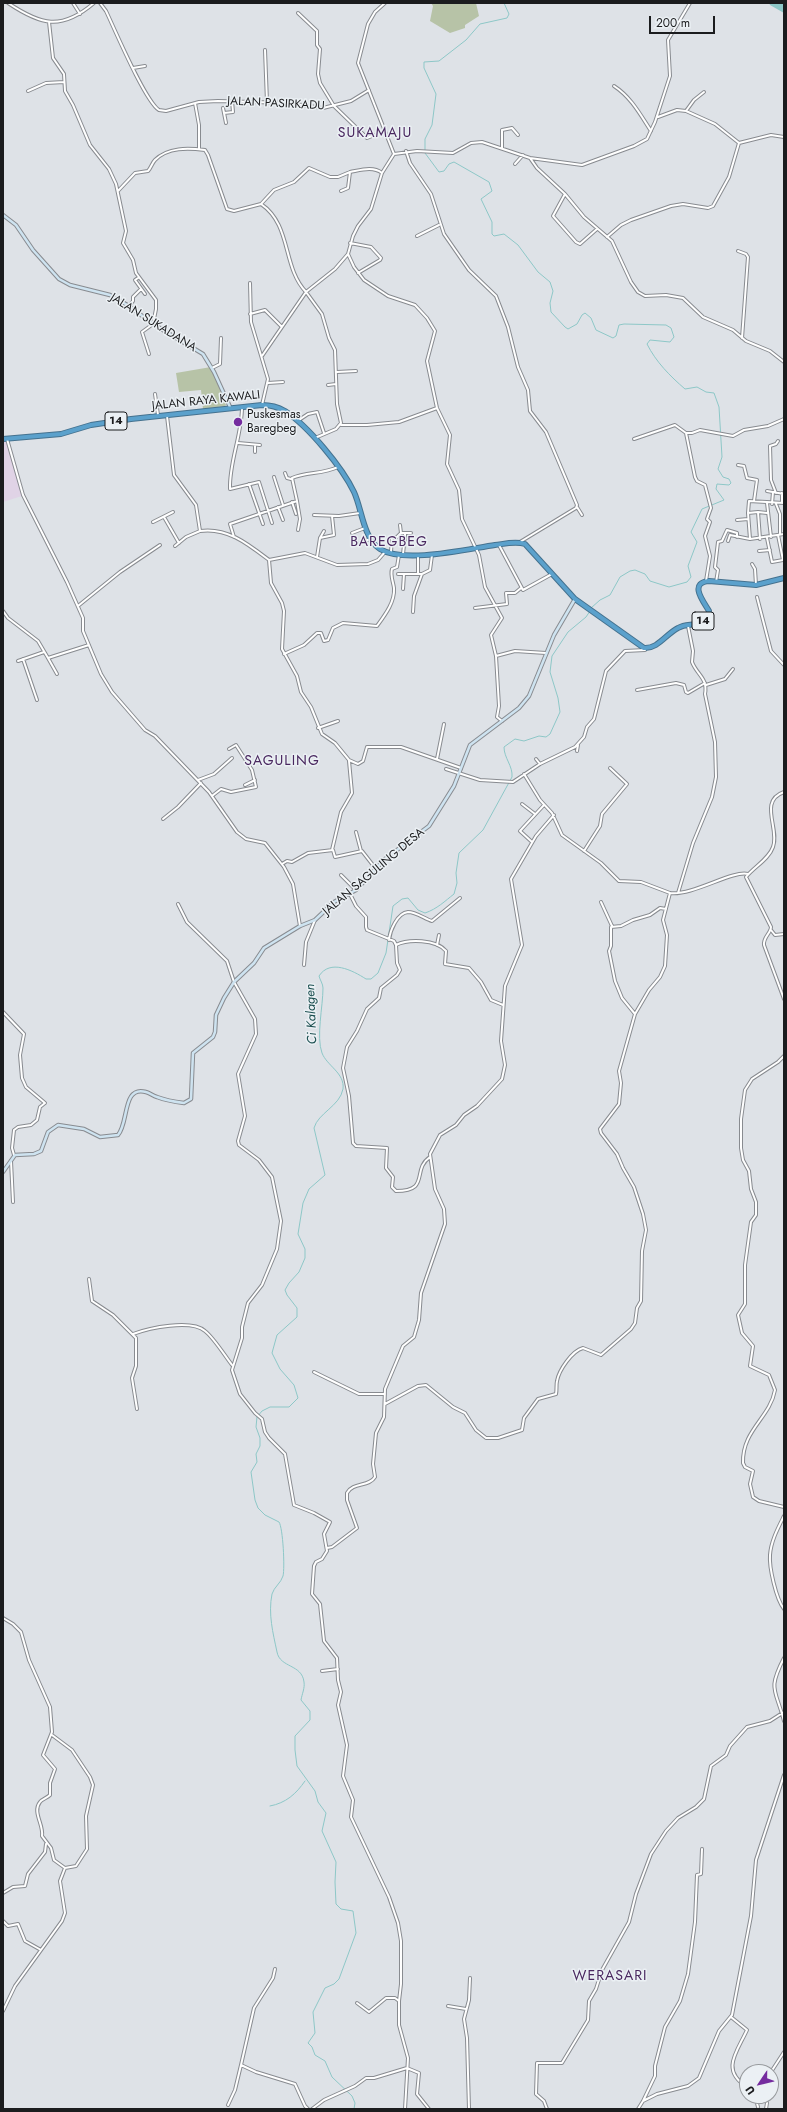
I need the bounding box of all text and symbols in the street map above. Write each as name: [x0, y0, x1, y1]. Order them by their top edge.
scale bar: [651, 8, 717, 34]
text: 200 m: [656, 14, 690, 32]
street label: JALAN PASIRKADU: [227, 94, 325, 114]
district label: SUKAMAJU: [338, 126, 412, 142]
street label: JALAN SUKADANA: [107, 291, 199, 355]
street label: JALAN RAYA KAWALI: [151, 388, 261, 414]
place label: Puskesmas Baregbeg: [247, 408, 301, 436]
road number: 14: [105, 412, 127, 430]
marker: Puskesmas Baregbeg: [232, 416, 244, 428]
district label: BAREGBEG: [350, 535, 428, 551]
road number: 14: [692, 612, 714, 630]
district label: SAGULING: [244, 754, 320, 770]
street label: JALAN SAGULING DESA: [320, 825, 428, 919]
water label: Ci Kalagen: [303, 983, 321, 1045]
district label: WERASARI: [573, 1969, 647, 1985]
north arrow: [739, 2064, 779, 2104]
text: U: [741, 2083, 759, 2098]

